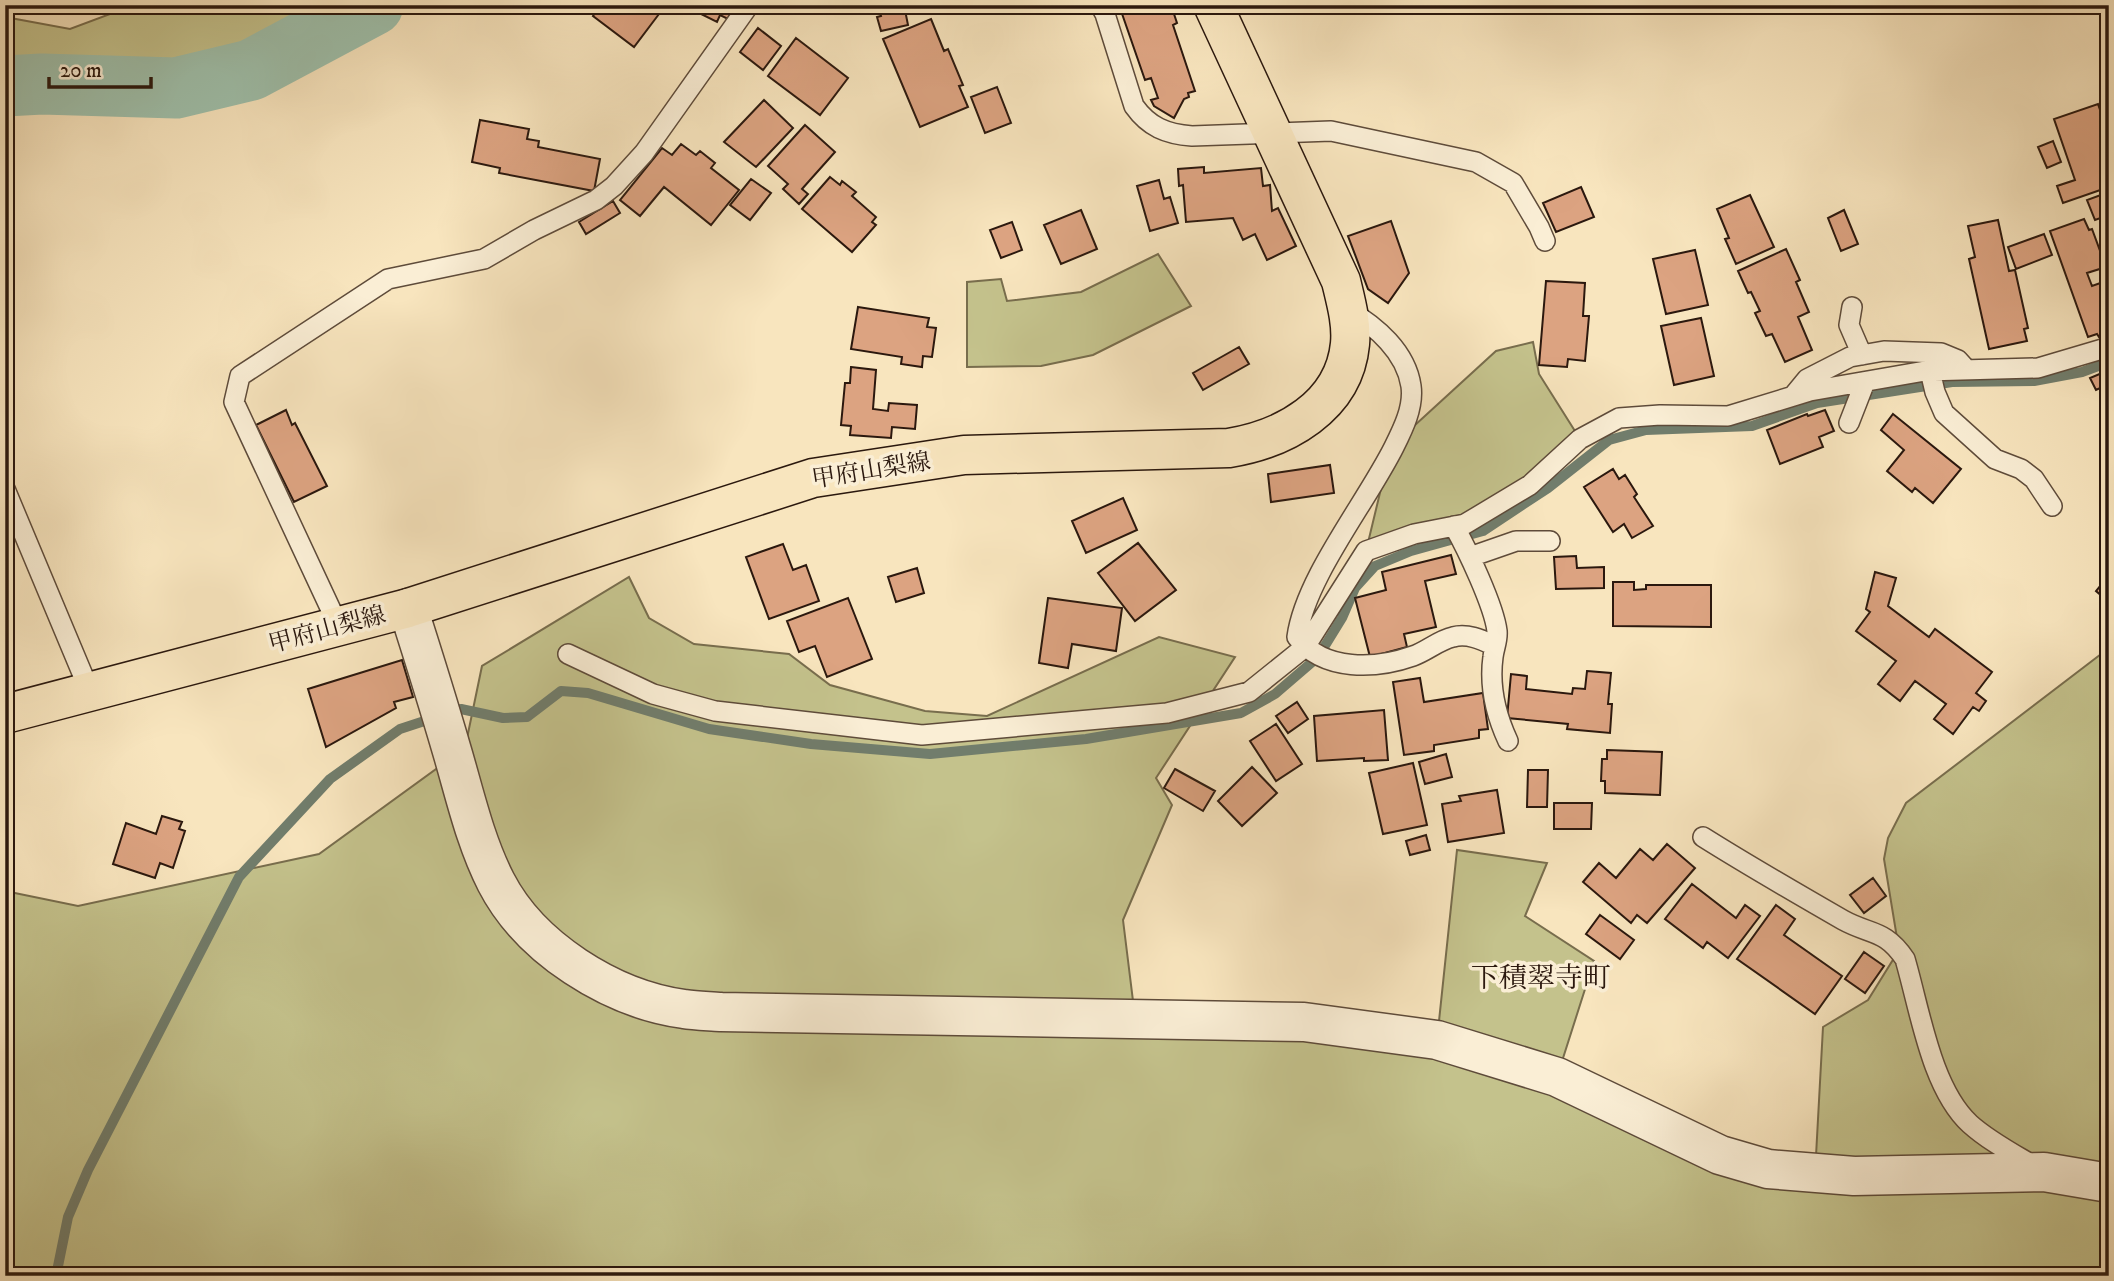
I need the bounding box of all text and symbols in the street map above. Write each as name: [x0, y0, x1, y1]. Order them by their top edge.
scale bar: [49, 46, 150, 90]
text: 20 m: [60, 58, 102, 84]
street label: 甲府山梨線: [810, 447, 933, 495]
street label: 甲府山梨線: [265, 600, 389, 660]
district label: 下積翠寺町: [1471, 961, 1611, 996]

